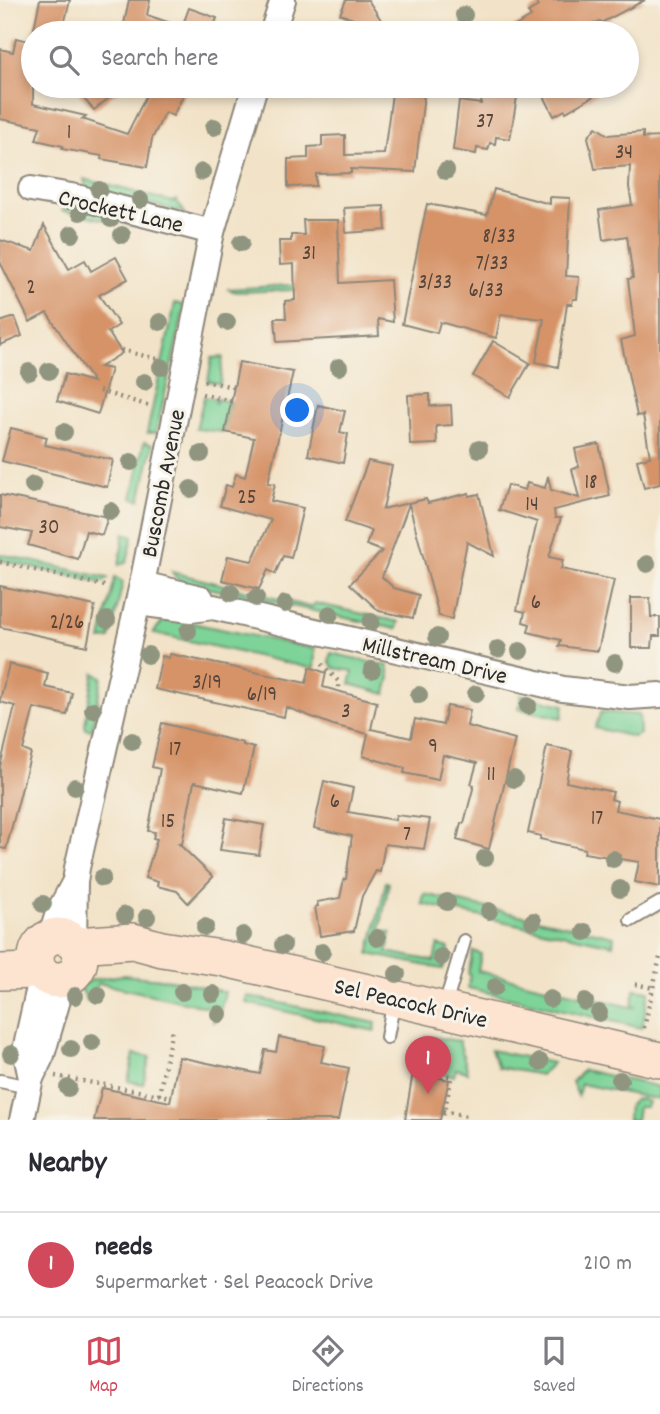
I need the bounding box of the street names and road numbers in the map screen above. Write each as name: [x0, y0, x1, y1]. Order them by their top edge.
street label: Crockett Lane: [54, 182, 186, 244]
street label: Buscomb Avenue: [134, 407, 196, 561]
street label: Millstream Drive: [358, 629, 510, 695]
street label: Sel Peacock Drive: [330, 971, 490, 1039]

